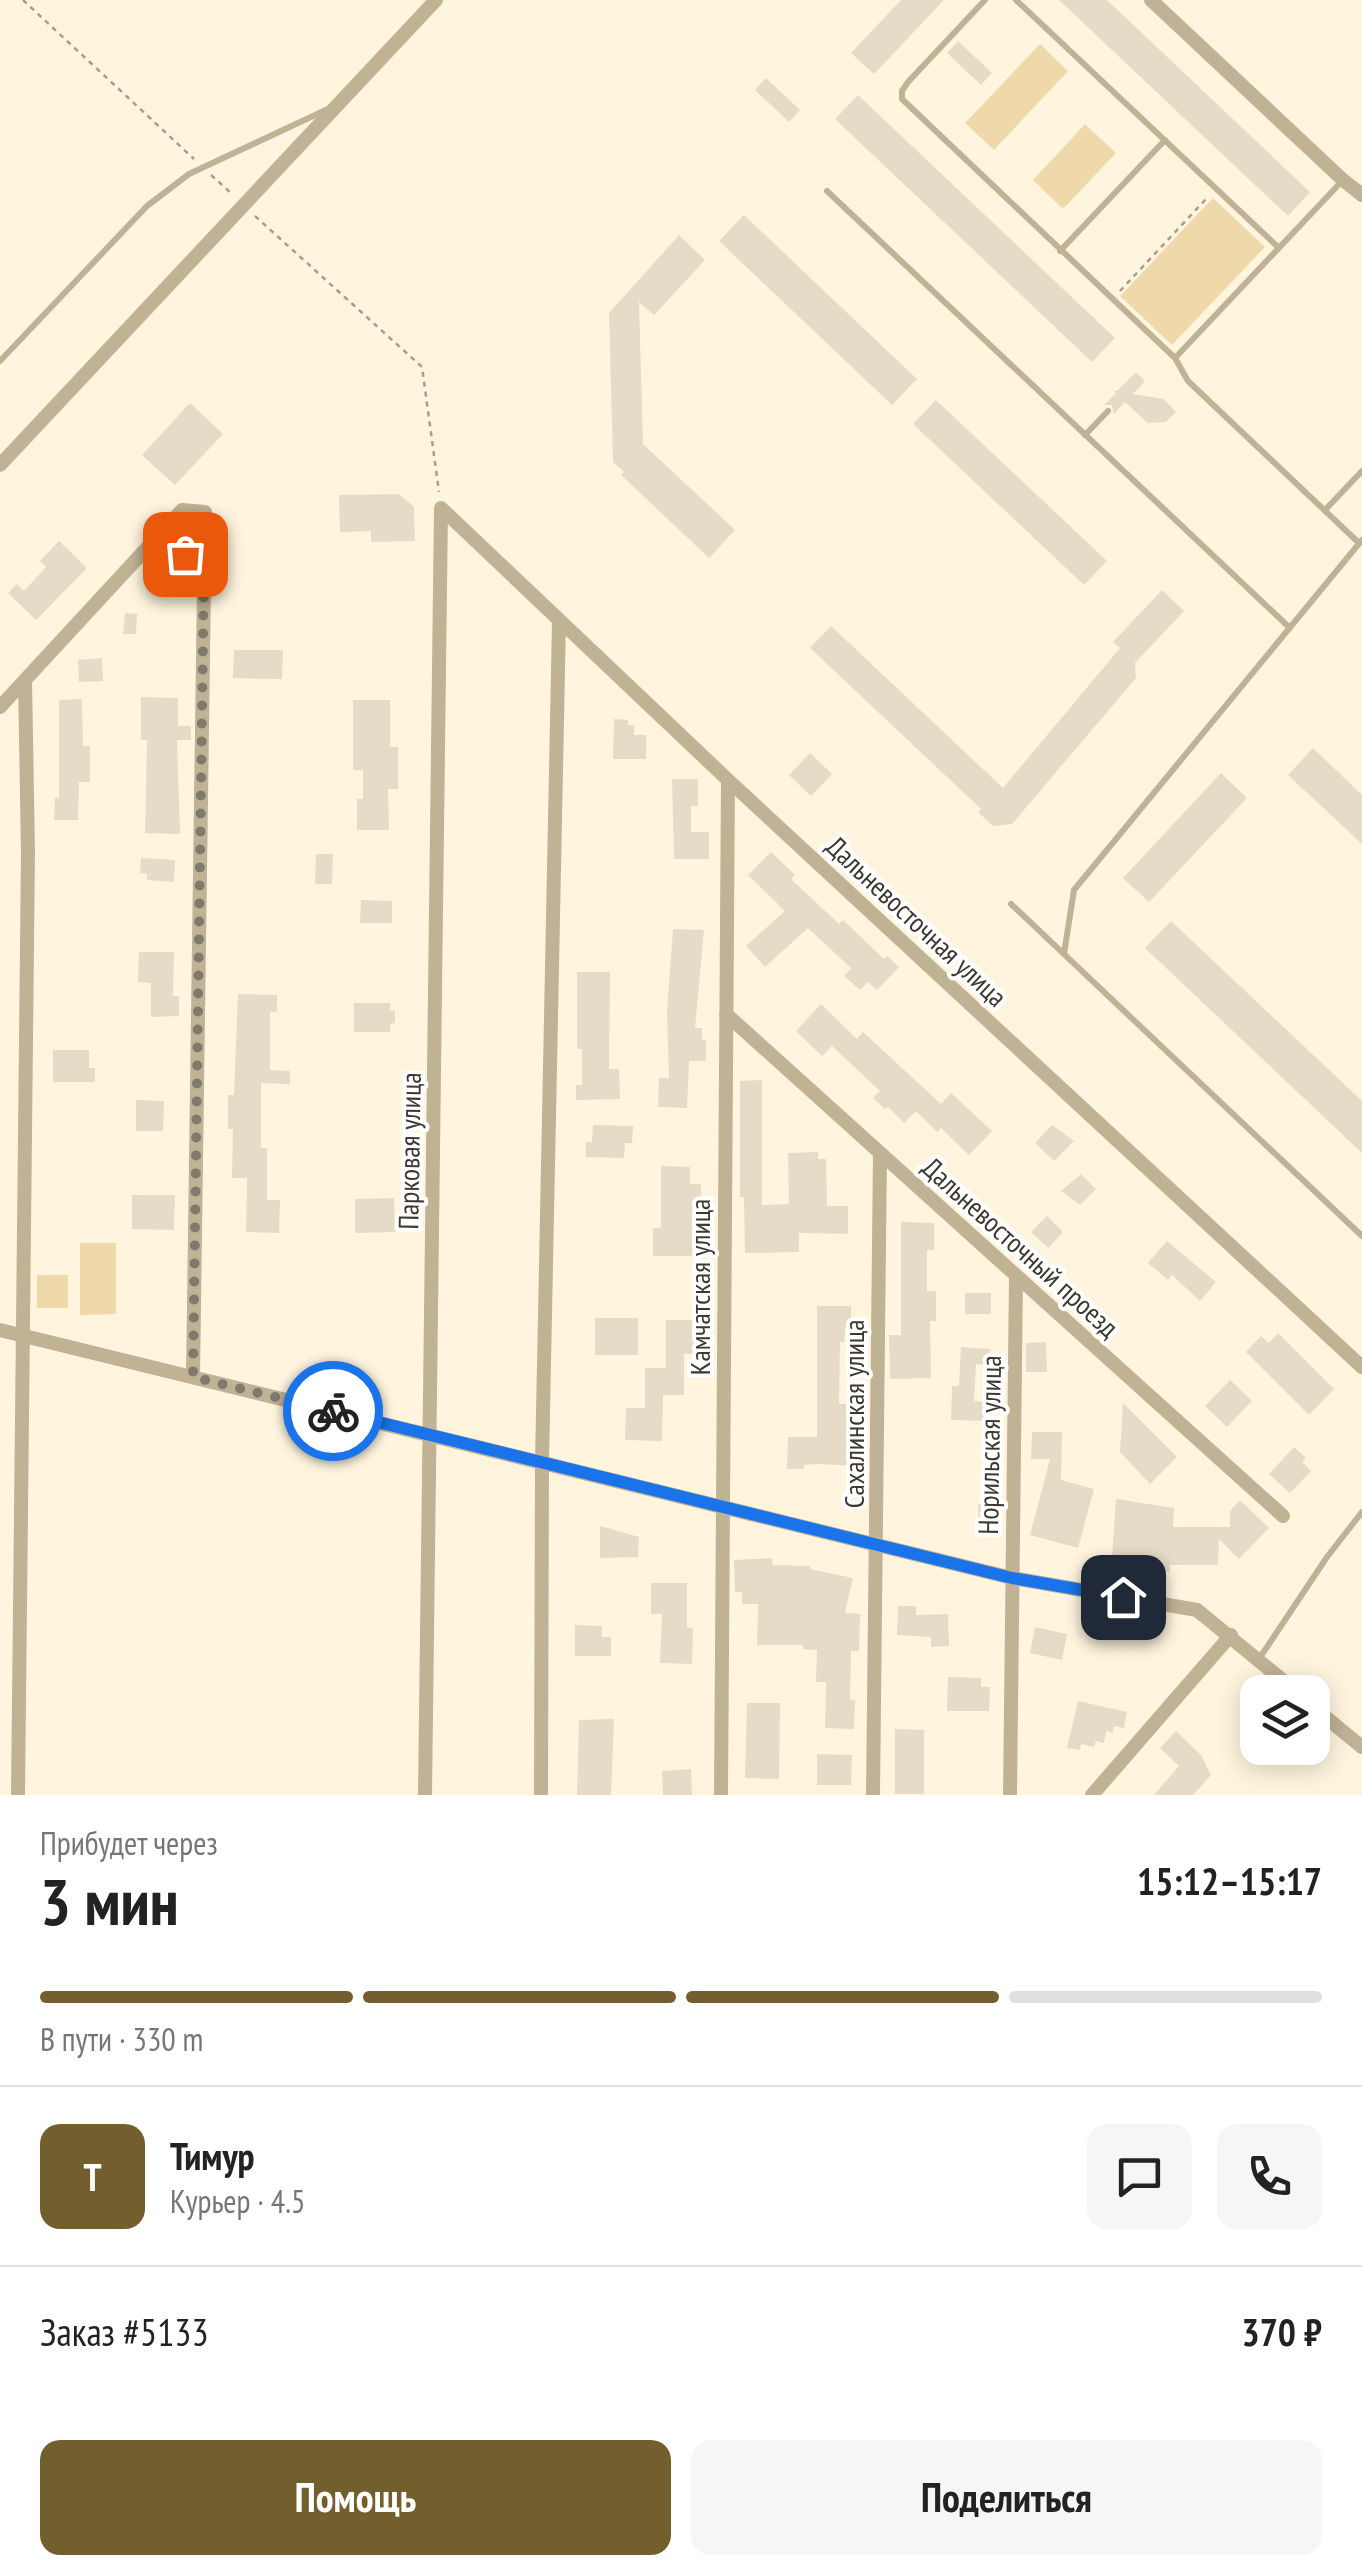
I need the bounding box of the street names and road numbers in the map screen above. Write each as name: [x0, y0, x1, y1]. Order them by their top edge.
street label: Дальневосточная улица: [819, 828, 1015, 1014]
street label: Парковая улица: [389, 1072, 429, 1230]
street label: Дальневосточный проезд: [915, 1149, 1127, 1345]
street label: Камчатская улица: [681, 1199, 718, 1375]
street label: Сахалинская улица: [835, 1320, 872, 1508]
street label: Норильская улица: [969, 1355, 1009, 1535]

